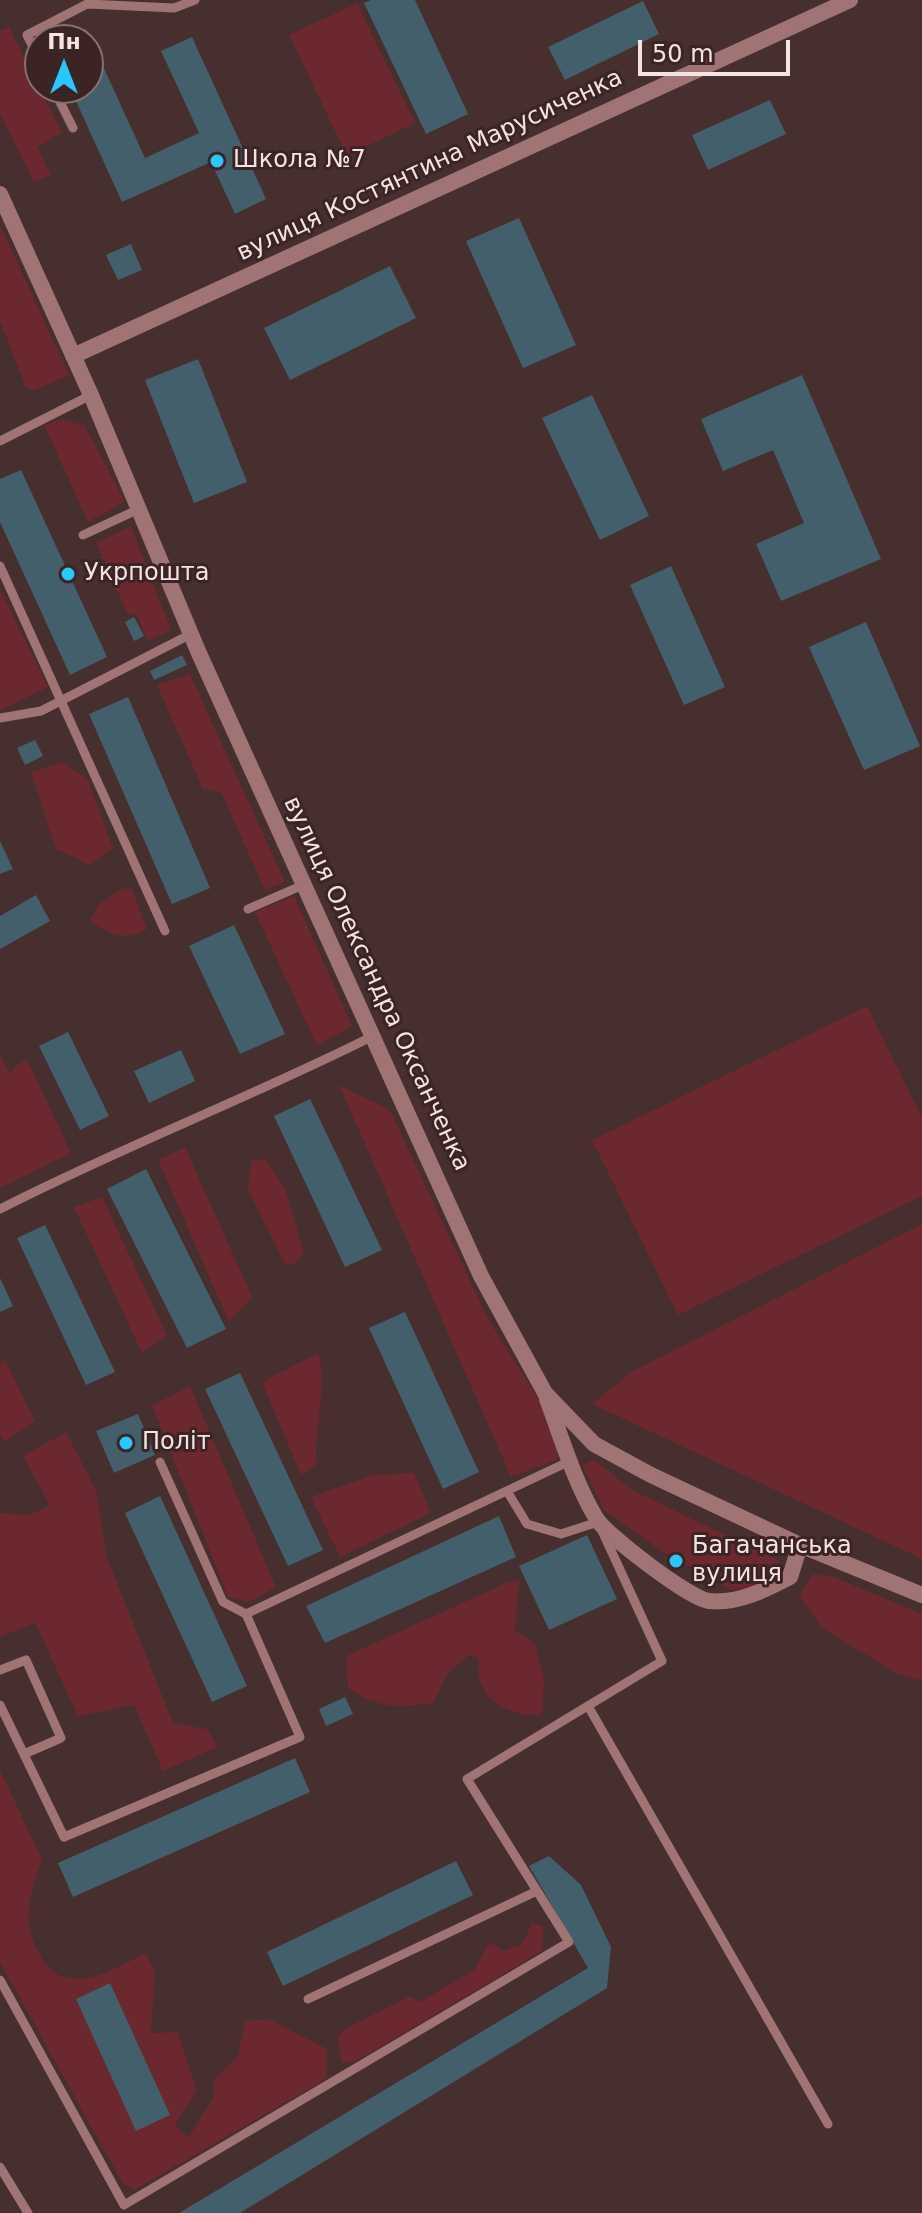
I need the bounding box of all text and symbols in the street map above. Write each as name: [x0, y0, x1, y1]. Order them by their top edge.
north arrow: [24, 24, 104, 104]
scale bar: [642, 24, 794, 74]
text: Пн: [47, 29, 81, 54]
text: 50 m: [652, 40, 714, 68]
street label: вулиця Костянтина Марусиченка: [233, 64, 627, 268]
place label: Школа №7: [233, 147, 366, 175]
marker: Школа №7: [208, 152, 226, 170]
place label: Укрпошта: [84, 560, 209, 588]
marker: Укрпошта: [59, 565, 77, 583]
street label: вулиця Олександра Оксанченка: [276, 792, 476, 1176]
place label: Політ: [142, 1429, 211, 1457]
marker: Політ: [117, 1434, 135, 1452]
place label: Багачанська вулиця: [692, 1533, 852, 1589]
marker: Багачанська вулиця: [667, 1552, 685, 1570]

